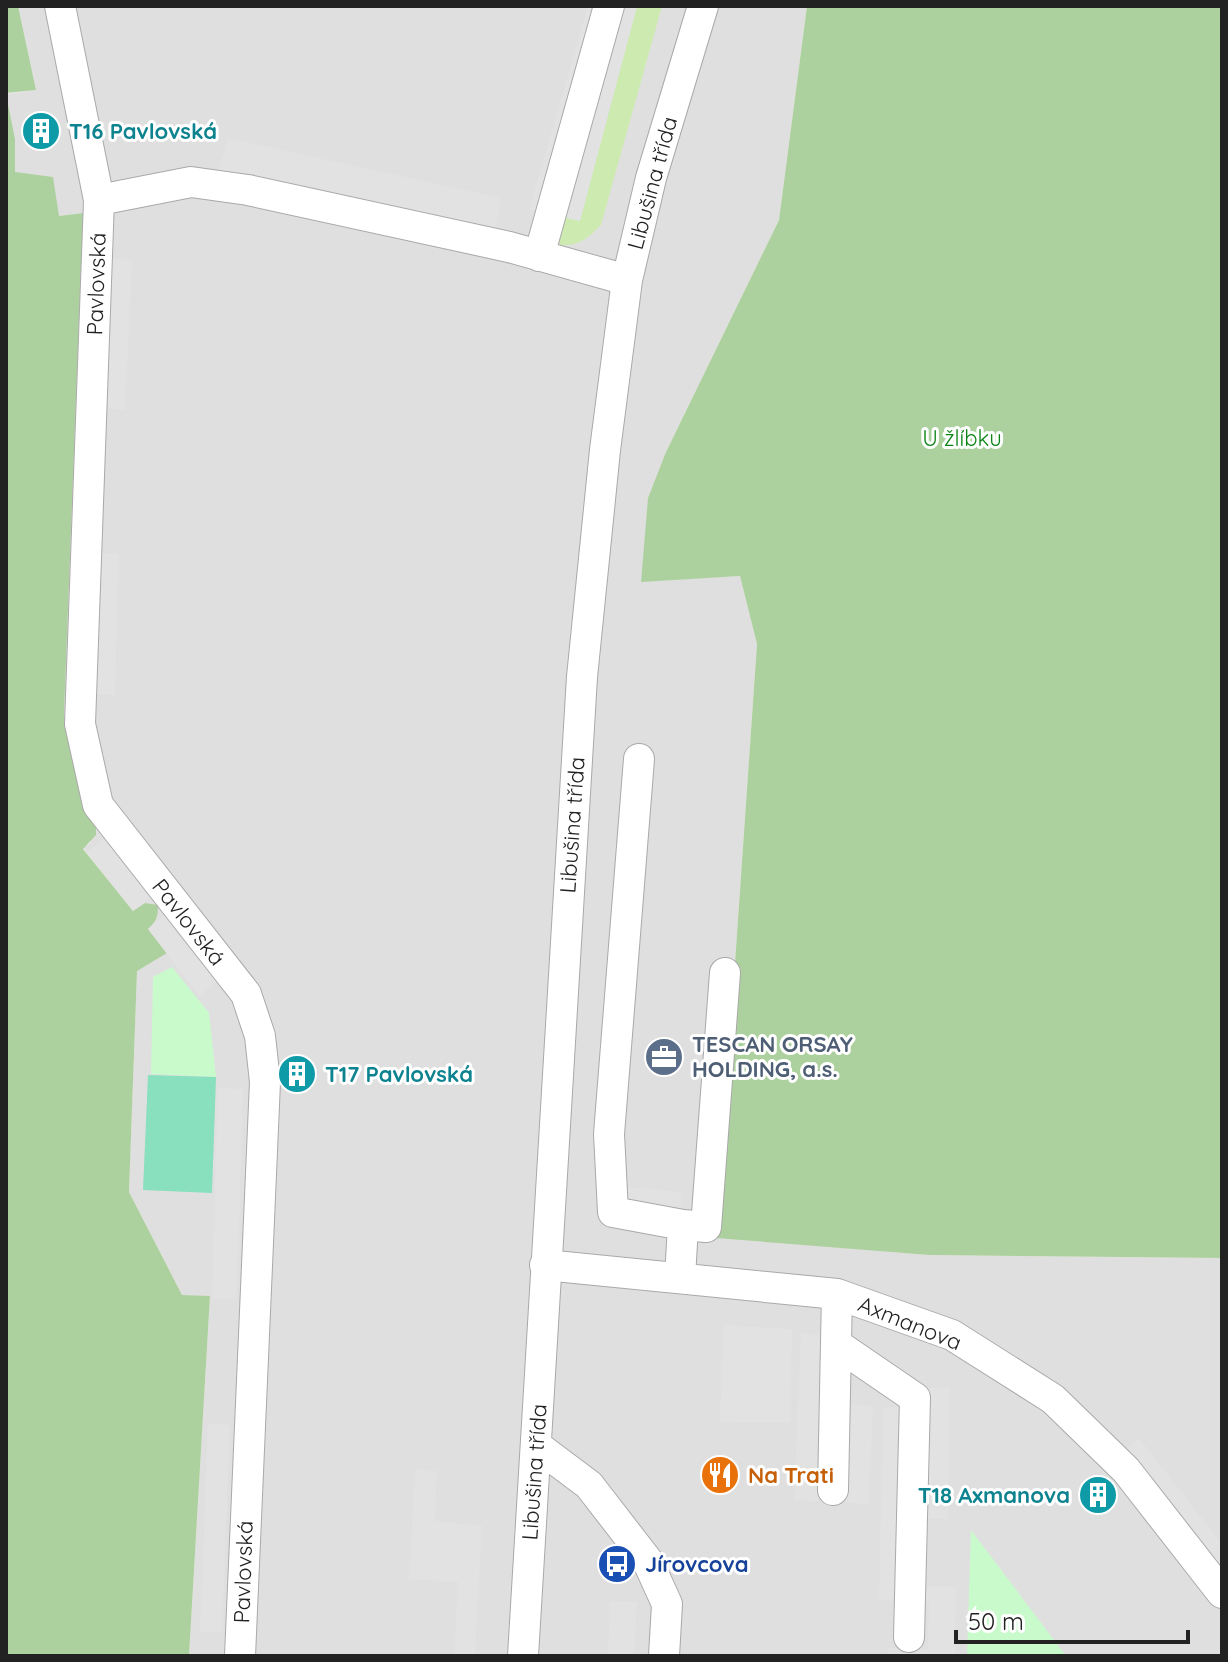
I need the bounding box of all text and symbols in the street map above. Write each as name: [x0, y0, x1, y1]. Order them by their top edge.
building icon: T16 Pavlovská: [20, 110, 62, 152]
street label: Libušina třída: [621, 113, 683, 253]
place label: T16 Pavlovská: [69, 117, 217, 145]
street label: Pavlovská: [80, 232, 112, 336]
park label: U žlíbku: [922, 424, 1002, 452]
street label: Libušina třída: [553, 756, 591, 894]
street label: Pavlovská: [146, 873, 232, 971]
place label: TESCAN ORSAY HOLDING, a.s.: [692, 1030, 853, 1083]
office icon: TESCAN ORSAY HOLDING, a.s.: [643, 1036, 685, 1078]
building icon: T17 Pavlovská: [276, 1053, 318, 1095]
place label: T17 Pavlovská: [325, 1060, 473, 1088]
street label: Axmanova: [854, 1290, 966, 1356]
street label: Libušina třída: [515, 1403, 553, 1541]
restaurant icon: Na Trati: [699, 1454, 741, 1496]
place label: Na Trati: [748, 1461, 834, 1489]
building icon: T18 Axmanova: [1077, 1474, 1119, 1516]
place label: T18 Axmanova: [918, 1481, 1070, 1509]
street label: Pavlovská: [227, 1520, 259, 1624]
bus stop icon: Jírovcova: [596, 1543, 638, 1585]
place label: Jírovcova: [645, 1550, 748, 1578]
scale bar: [956, 1594, 1188, 1644]
text: 50 m: [968, 1606, 1024, 1636]

